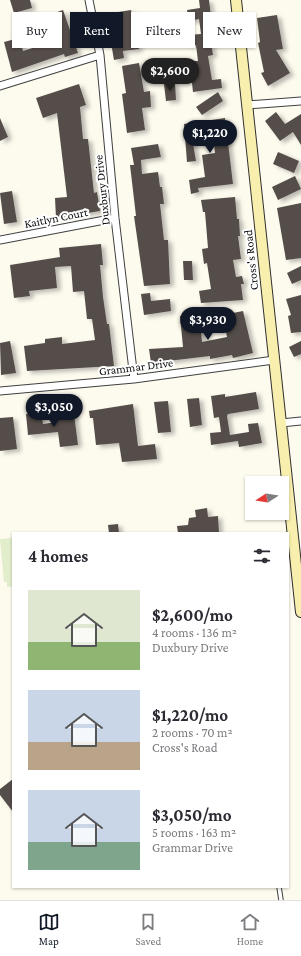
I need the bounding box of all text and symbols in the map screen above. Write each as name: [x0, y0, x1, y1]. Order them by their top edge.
chip: Buy: [12, 12, 62, 48]
chip: Rent: [70, 12, 123, 48]
chip: Filters: [131, 12, 195, 48]
chip: New: [203, 12, 256, 48]
pin: $2,600: [137, 58, 203, 92]
text: $2,600: [150, 63, 190, 78]
pin: $1,220: [177, 120, 243, 154]
text: $1,220: [192, 125, 228, 140]
street label: Duxbury Drive: [91, 154, 113, 226]
street label: Kaitlyn Court: [23, 205, 90, 231]
street label: Cross's Road: [241, 229, 261, 291]
pin: $3,930: [175, 307, 241, 341]
text: $3,930: [189, 312, 227, 327]
street label: Grammar Drive: [98, 356, 174, 378]
pin: $3,050: [21, 394, 87, 428]
text: $3,050: [35, 399, 73, 414]
north arrow: [245, 476, 289, 520]
map controls: [245, 476, 289, 520]
icon: filters: [251, 545, 273, 567]
text: 4 homes: [28, 547, 88, 566]
icon: home: [60, 606, 108, 654]
text: $2,600/mo: [152, 606, 233, 625]
text: 4 rooms · 136 m²: [152, 625, 237, 640]
text: Duxbury Drive: [152, 640, 229, 655]
icon: home: [60, 706, 108, 754]
text: $1,220/mo: [152, 706, 228, 725]
text: 2 rooms · 70 m²: [152, 725, 233, 740]
text: Cross's Road: [152, 740, 218, 755]
icon: home: [60, 806, 108, 854]
text: $3,050/mo: [152, 806, 231, 825]
text: 5 rooms · 163 m²: [152, 825, 236, 840]
text: Grammar Drive: [152, 840, 233, 855]
tab: Map: [38, 911, 60, 947]
tab: Saved: [135, 911, 161, 947]
tab: Home: [237, 911, 263, 947]

